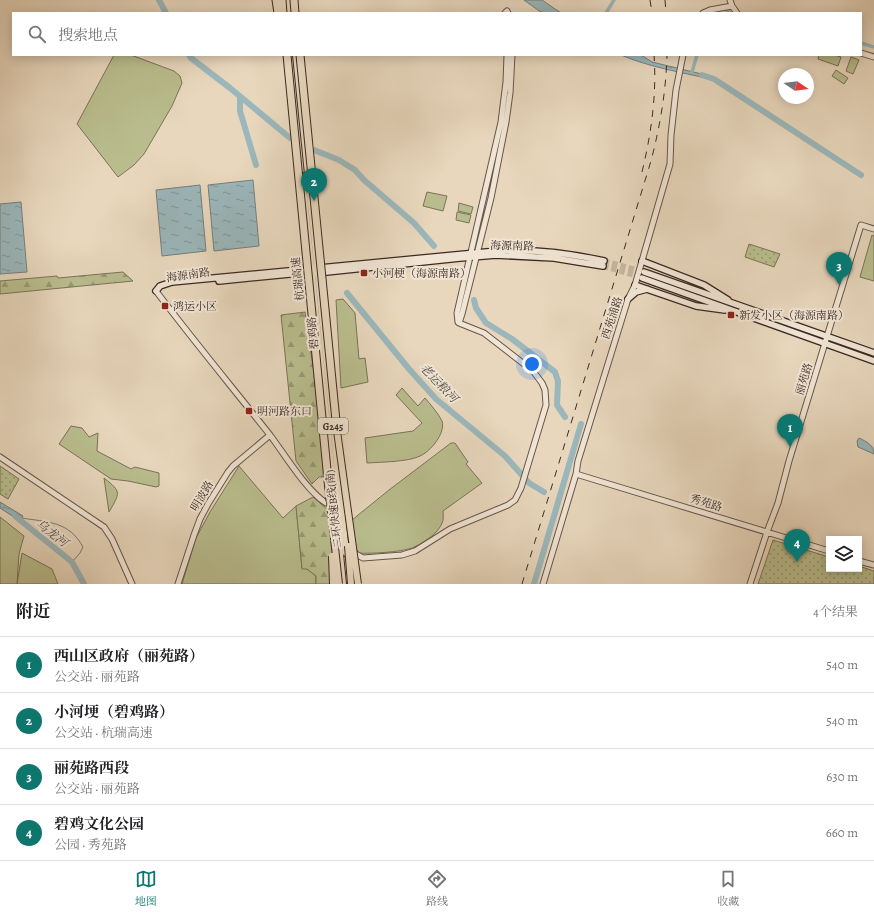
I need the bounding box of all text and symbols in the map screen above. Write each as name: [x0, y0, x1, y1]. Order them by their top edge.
search box: [12, 12, 862, 56]
icon: search: [26, 23, 48, 45]
text: 搜索地点: [58, 25, 118, 45]
north arrow: [778, 68, 814, 104]
pin: 2: [301, 168, 327, 201]
street label: 海源南路: [490, 238, 534, 254]
pin: 3: [826, 252, 852, 285]
street label: 杭瑞高速: [288, 256, 308, 302]
street label: 海源南路: [165, 265, 211, 285]
place label: 小河梗（海源南路）: [372, 266, 471, 281]
marker: 小河梗（海源南路）: [359, 268, 369, 278]
street label: 西苑浦路: [598, 295, 626, 341]
place label: 鸿运小区: [173, 299, 217, 314]
marker: 鸿运小区: [160, 301, 170, 311]
place label: 新发小区（海源南路）: [739, 308, 849, 323]
marker: 新发小区（海源南路）: [726, 310, 736, 320]
street label: 碧鸡路: [304, 316, 322, 350]
your location: [522, 354, 542, 374]
water label: 老运粮河: [417, 360, 463, 407]
street label: 丽苑路: [792, 361, 816, 397]
place label: 明河路东口: [257, 404, 312, 419]
marker: 明河路东口: [244, 406, 254, 416]
pin: 1: [777, 414, 803, 447]
road number: G245: [318, 418, 348, 434]
street label: 二环快速B线(南): [322, 469, 346, 549]
street label: 明波路: [187, 478, 217, 514]
street label: 秀苑路: [688, 491, 724, 515]
water label: 乌龙河: [33, 516, 73, 552]
pin: 4: [784, 529, 810, 562]
map controls: [826, 536, 862, 572]
button: layers: [826, 536, 862, 572]
text: 附近: [16, 600, 50, 623]
text: 4个结果: [813, 603, 858, 620]
text: 西山区政府（丽苑路）: [54, 646, 204, 666]
text: 1: [27, 656, 31, 673]
text: 540 m: [826, 656, 858, 673]
text: 公交站 · 丽苑路: [54, 668, 140, 685]
text: 小河埂（碧鸡路）: [54, 702, 174, 722]
text: 2: [26, 712, 32, 729]
text: 540 m: [826, 712, 858, 729]
text: 公交站 · 杭瑞高速: [54, 724, 153, 741]
text: 丽苑路西段: [54, 758, 129, 778]
text: 3: [26, 768, 32, 785]
text: 630 m: [826, 768, 858, 785]
text: 公交站 · 丽苑路: [54, 780, 140, 797]
text: 碧鸡文化公园: [54, 814, 144, 834]
text: 4: [26, 824, 32, 841]
text: 660 m: [826, 824, 858, 841]
text: 公园 · 秀苑路: [54, 836, 127, 853]
tab: 地图: [135, 868, 157, 909]
tab: 路线: [426, 868, 448, 909]
tab: 收藏: [717, 868, 739, 909]

